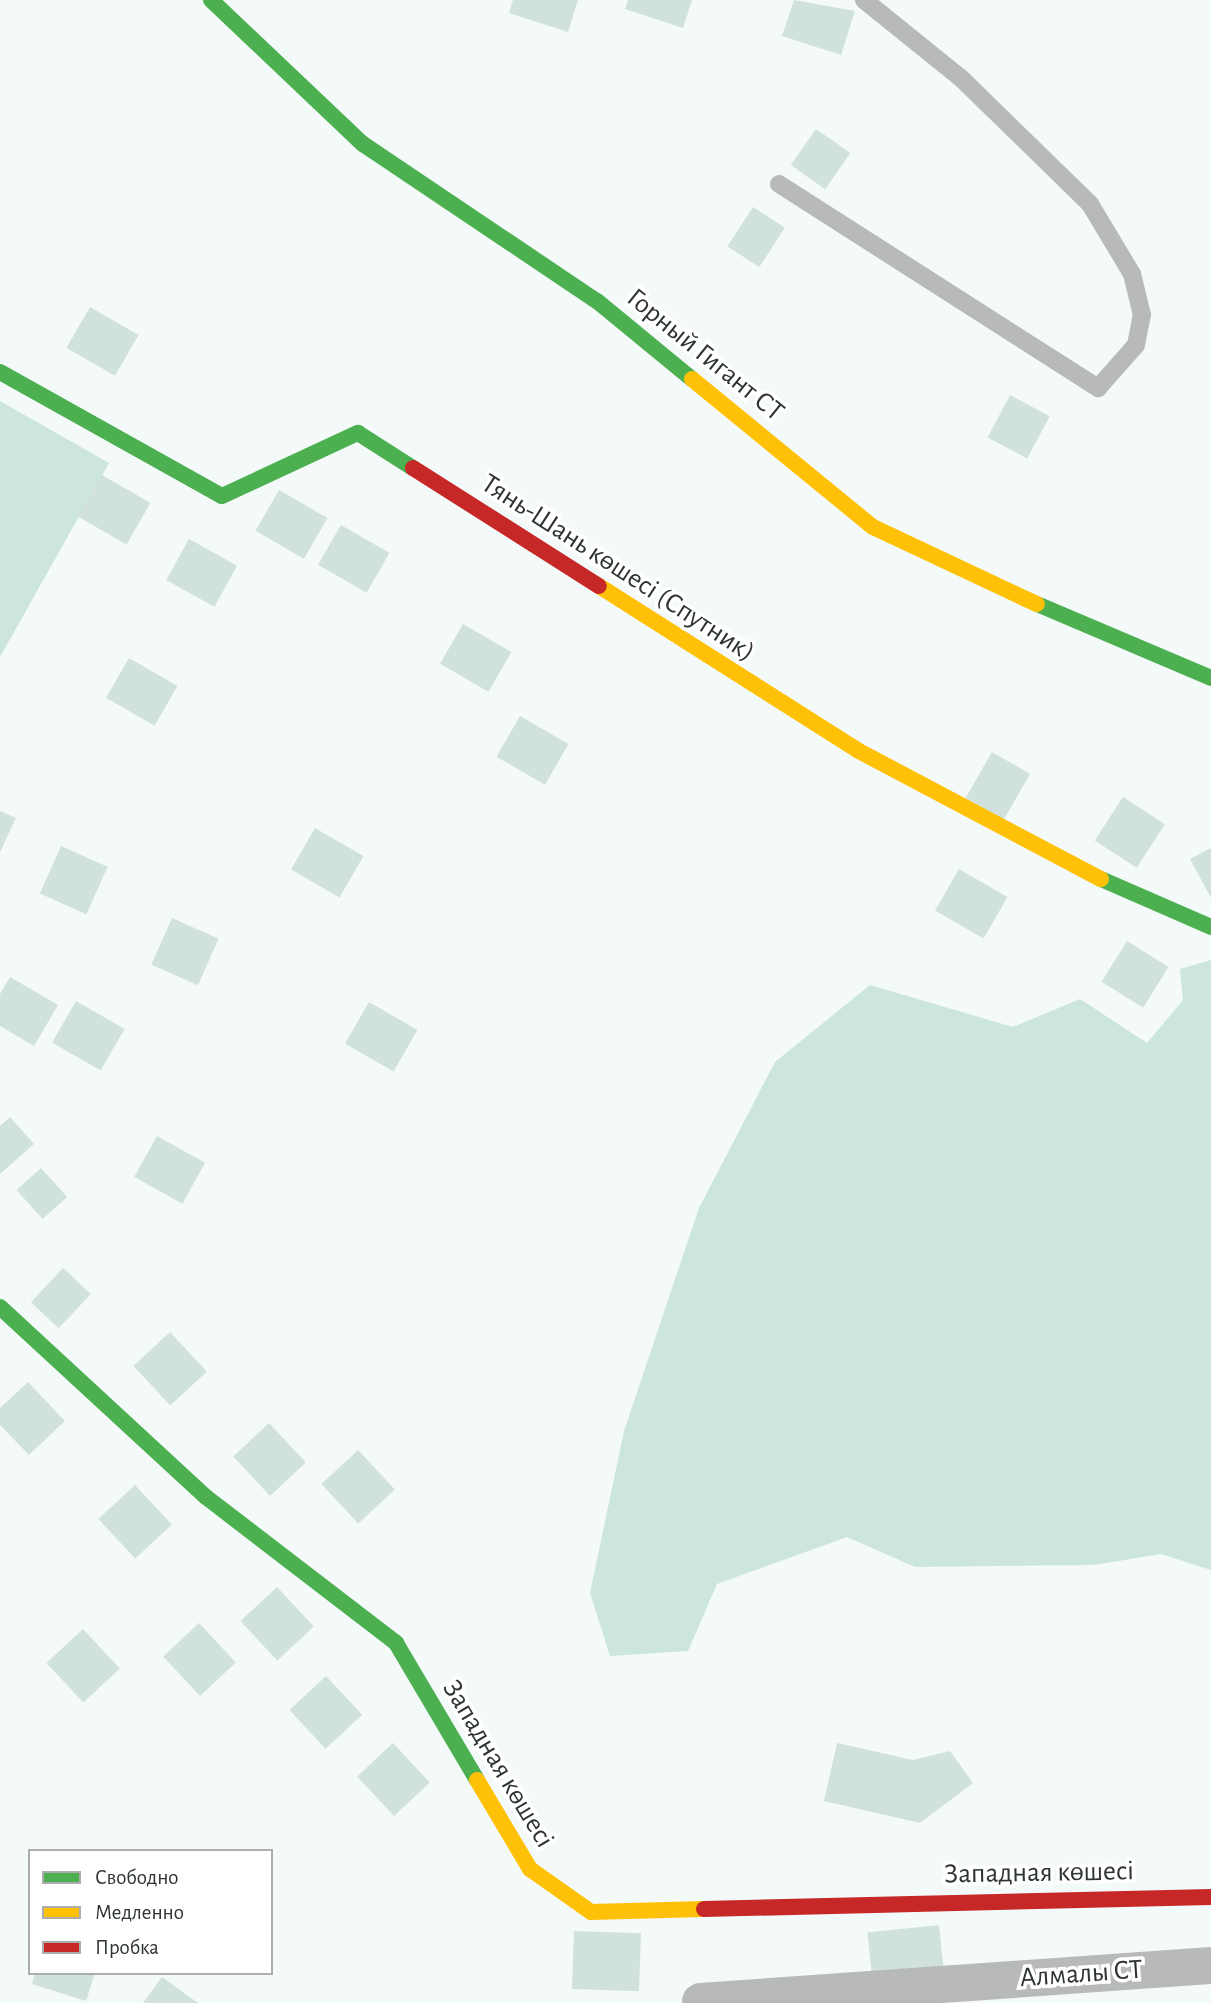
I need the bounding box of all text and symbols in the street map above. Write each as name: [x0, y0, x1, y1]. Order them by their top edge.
street label: Горный Гигант СТ: [620, 281, 790, 429]
street label: Тянь-Шань көшесі (Спутник): [475, 467, 761, 669]
street label: Западная көшесі: [435, 1674, 561, 1854]
legend: [28, 1849, 273, 1975]
street label: Западная көшесі: [944, 1855, 1134, 1891]
text: Свободно: [95, 1867, 179, 1888]
text: Медленно: [95, 1902, 184, 1923]
text: Пробка: [95, 1937, 159, 1958]
street label: Алмалы СТ: [1019, 1953, 1143, 1995]

